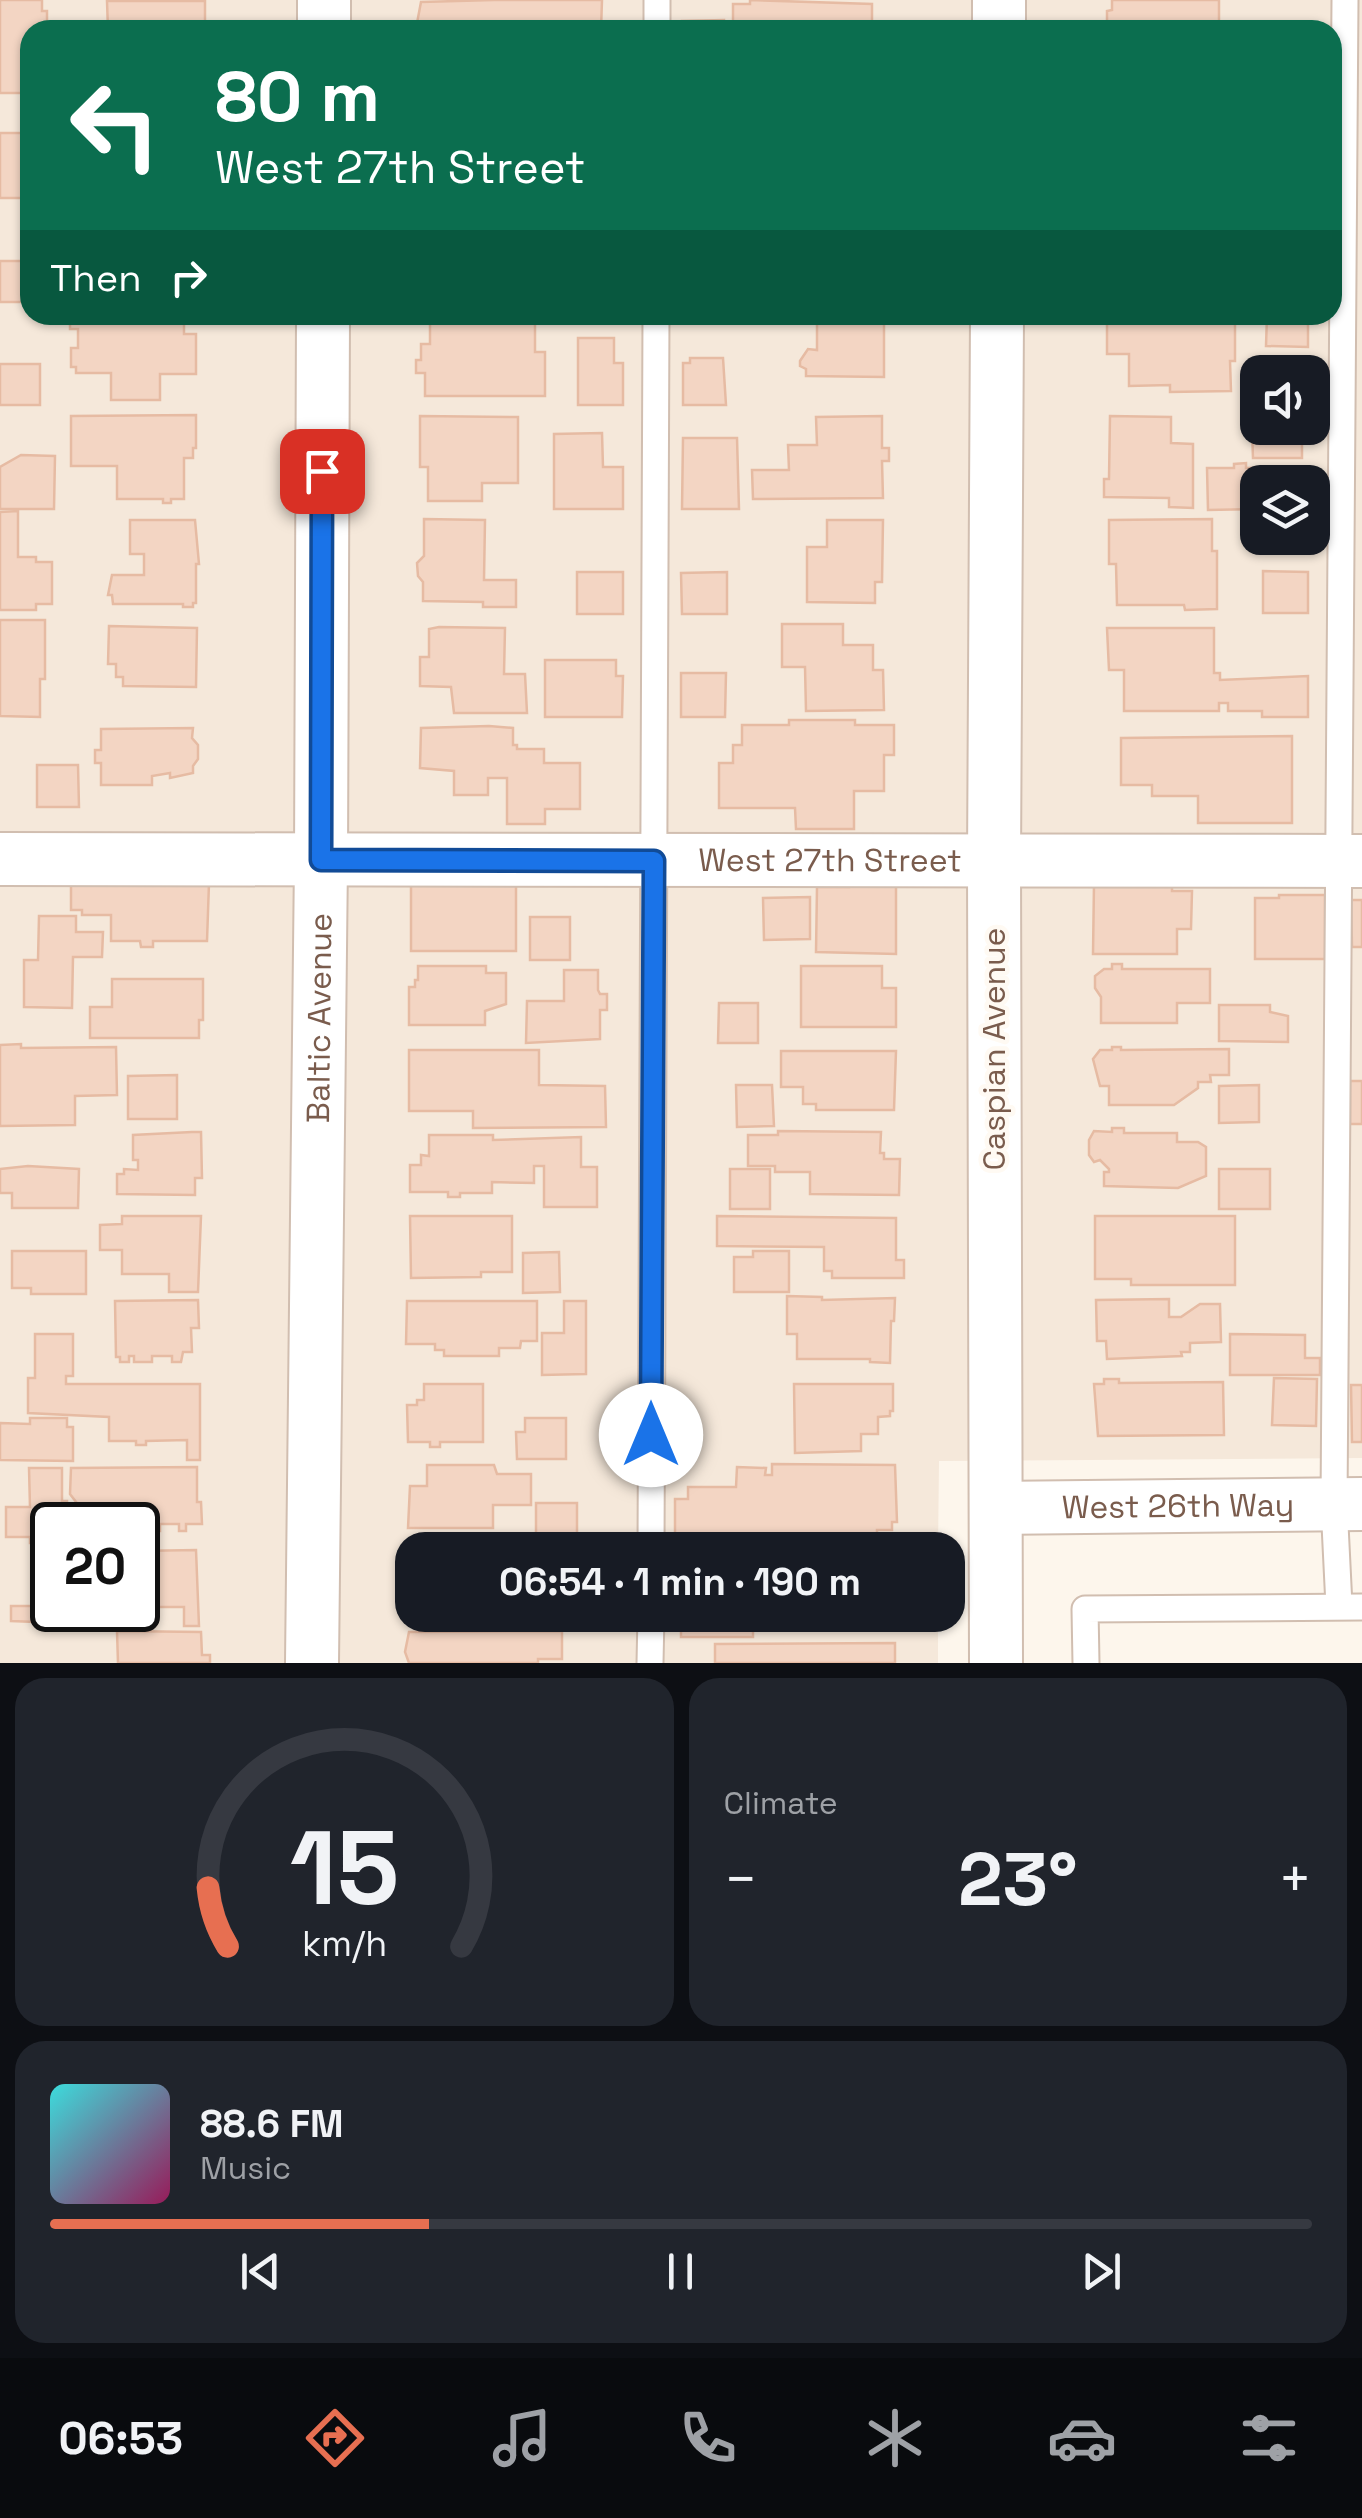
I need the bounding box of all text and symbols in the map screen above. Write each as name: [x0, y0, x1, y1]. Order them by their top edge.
text: 80 m: [215, 52, 380, 141]
icon: left: [50, 60, 180, 190]
text: West 27th Street: [215, 139, 585, 196]
icon: right: [161, 250, 216, 305]
text: Then: [50, 254, 141, 302]
map controls: [1240, 355, 1330, 555]
button: sound: [1240, 355, 1330, 445]
pin: [280, 429, 365, 514]
icon: arrive: [295, 444, 350, 499]
button: layers: [1240, 465, 1330, 555]
street label: West 27th Street: [698, 840, 962, 880]
street label: Baltic Avenue: [298, 913, 340, 1123]
street label: Caspian Avenue: [974, 928, 1014, 1170]
position arrow: [599, 1383, 703, 1487]
street label: West 26th Way: [1062, 1485, 1294, 1527]
speed limit sign: 20: [30, 1502, 160, 1632]
text: 06:54 · 1 min · 190 m: [499, 1558, 861, 1606]
text: Climate: [724, 1783, 838, 1823]
text: 15: [290, 1802, 399, 1934]
text: 23°: [958, 1831, 1078, 1927]
text: −: [724, 1844, 758, 1914]
text: +: [1278, 1844, 1312, 1914]
text: km/h: [302, 1921, 387, 1966]
text: 88.6 FM: [200, 2100, 344, 2148]
text: Music: [200, 2148, 291, 2188]
icon: previous: [233, 2244, 288, 2299]
icon: pause: [653, 2244, 708, 2299]
icon: next: [1074, 2244, 1129, 2299]
icon: directions: [300, 2403, 370, 2473]
icon: music: [487, 2403, 557, 2473]
icon: phone: [673, 2403, 743, 2473]
icon: climate: [860, 2403, 930, 2473]
icon: car: [1047, 2403, 1117, 2473]
icon: filters: [1234, 2403, 1304, 2473]
text: 06:53: [58, 2410, 183, 2467]

